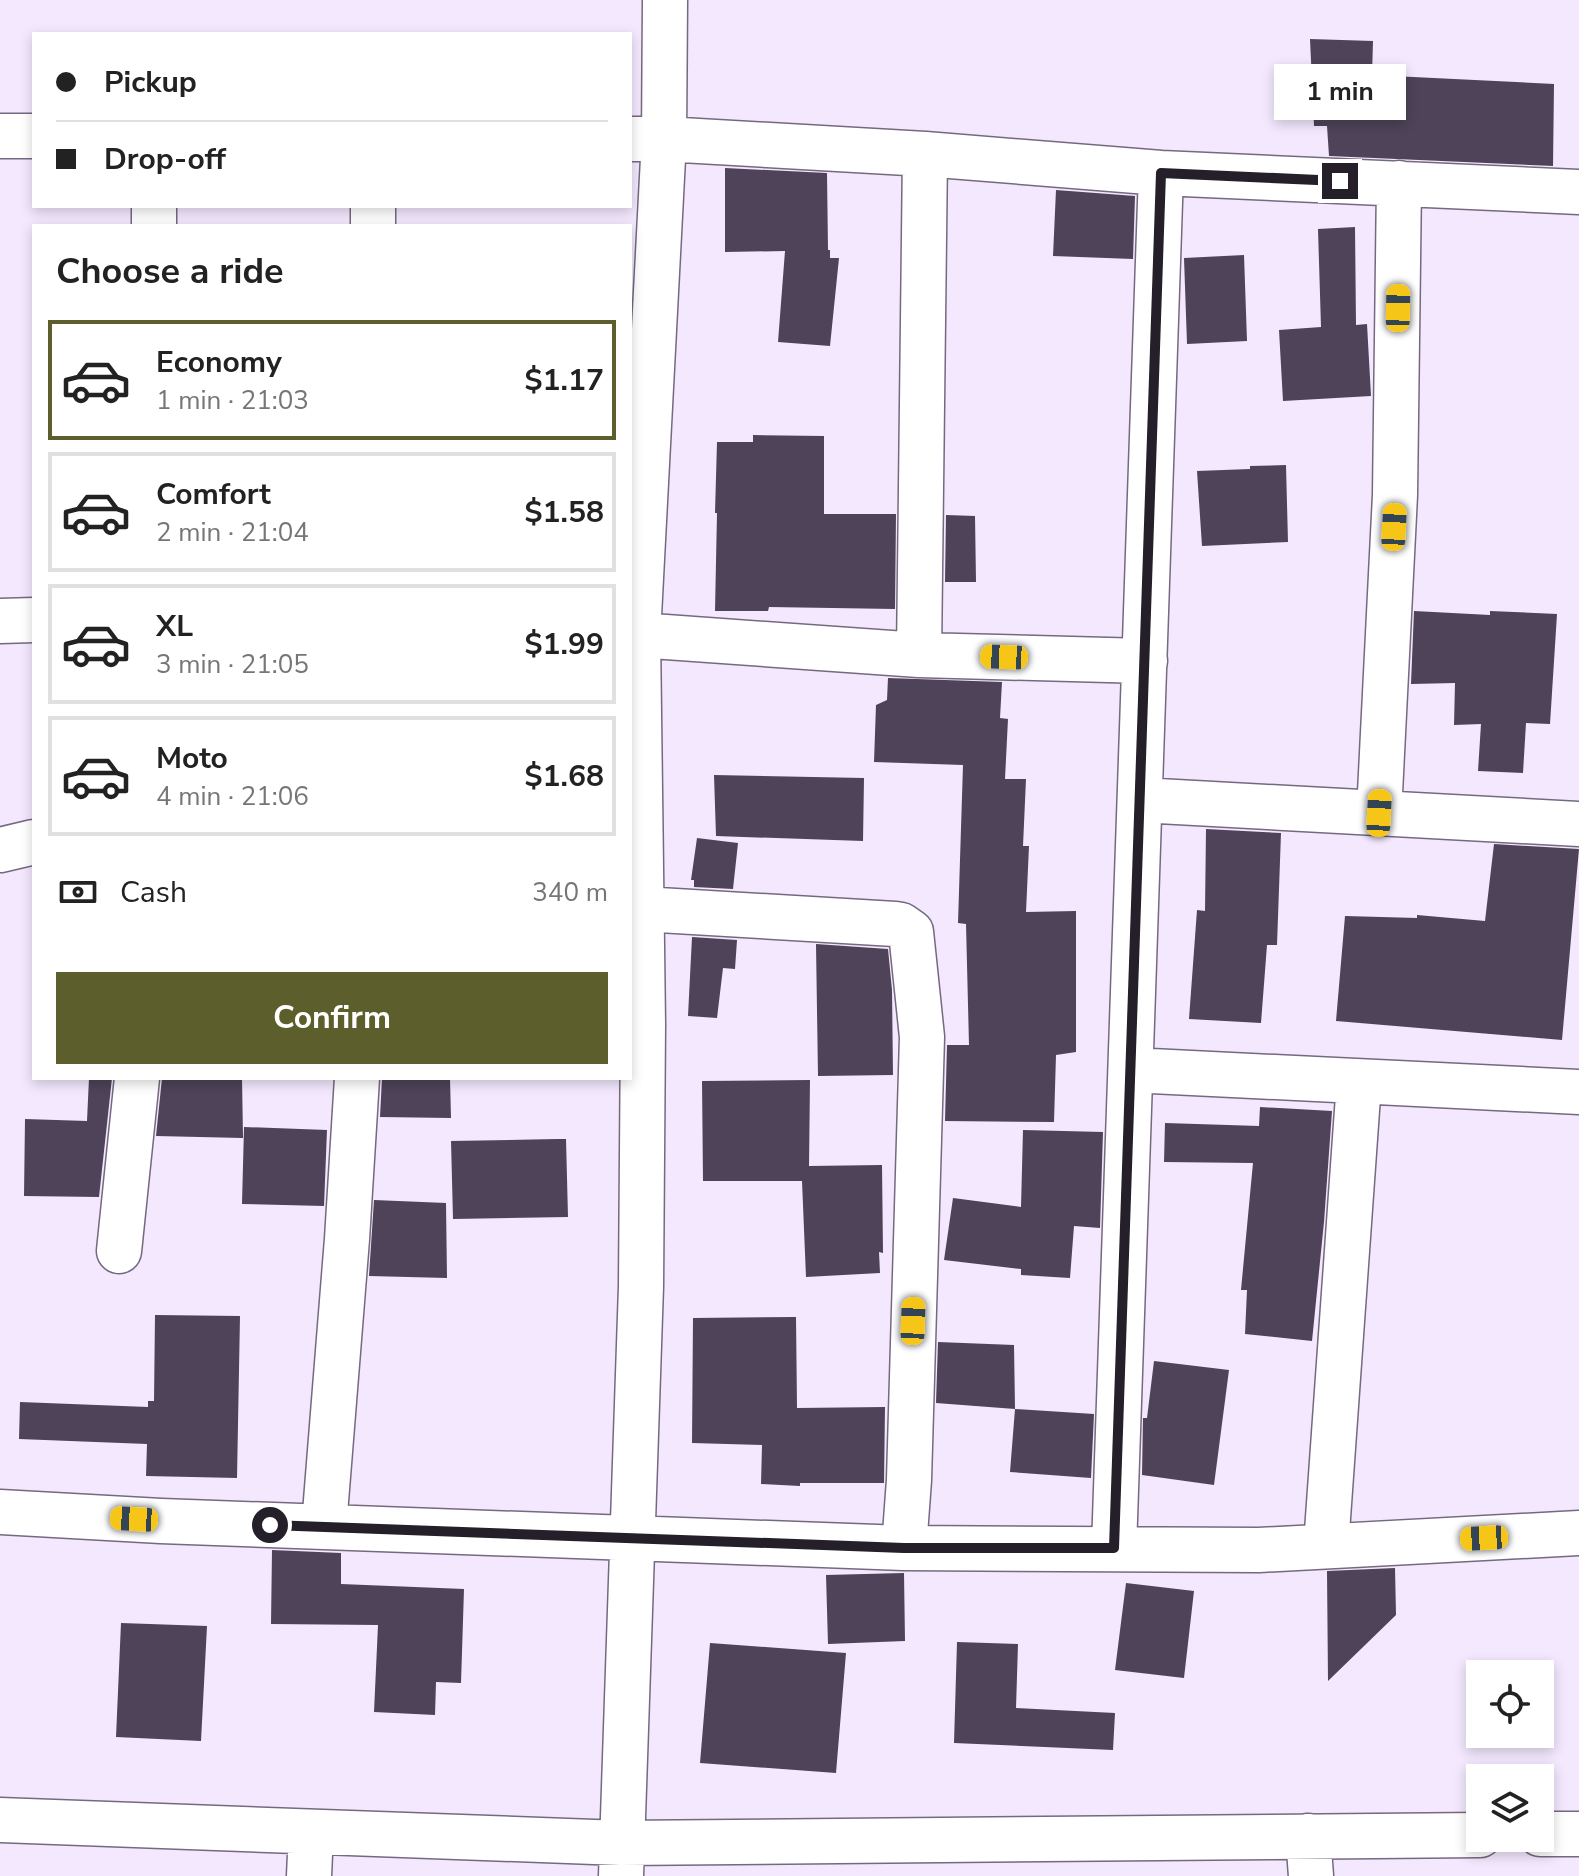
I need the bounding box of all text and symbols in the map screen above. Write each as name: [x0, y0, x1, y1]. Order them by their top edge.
text: Pickup: [104, 62, 197, 103]
callout: 1 min: [1274, 65, 1406, 121]
text: 1 min: [1306, 74, 1374, 109]
text: Drop-off: [104, 139, 226, 180]
route end: [1322, 163, 1358, 199]
text: Choose a ride: [56, 247, 284, 296]
car: [1386, 284, 1410, 332]
text: Economy: [156, 342, 282, 383]
icon: car: [60, 344, 132, 416]
text: $1.17: [525, 360, 604, 401]
text: 1 min · 21:03: [156, 383, 309, 418]
text: Comfort: [156, 474, 271, 515]
icon: car: [60, 476, 132, 548]
text: $1.58: [525, 492, 604, 533]
car: [1381, 502, 1407, 552]
text: 2 min · 21:04: [156, 515, 309, 550]
text: XL: [156, 606, 193, 647]
icon: car: [60, 608, 132, 680]
text: $1.99: [525, 624, 604, 665]
car: [980, 644, 1028, 670]
text: 3 min · 21:05: [156, 647, 309, 682]
text: Moto: [156, 738, 228, 779]
icon: car: [60, 740, 132, 812]
text: $1.68: [525, 756, 604, 797]
text: 4 min · 21:06: [156, 779, 309, 814]
car: [1366, 788, 1392, 838]
icon: cash: [56, 870, 100, 914]
text: Cash: [120, 872, 187, 913]
text: 340 m: [532, 875, 608, 910]
button: Confirm: [56, 972, 608, 1064]
car: [900, 1297, 926, 1345]
car: [109, 1506, 159, 1532]
route start: [252, 1507, 288, 1543]
car: [1459, 1525, 1509, 1551]
map controls: [1466, 1660, 1554, 1852]
button: locate: [1466, 1660, 1554, 1748]
button: layers: [1466, 1764, 1554, 1852]

